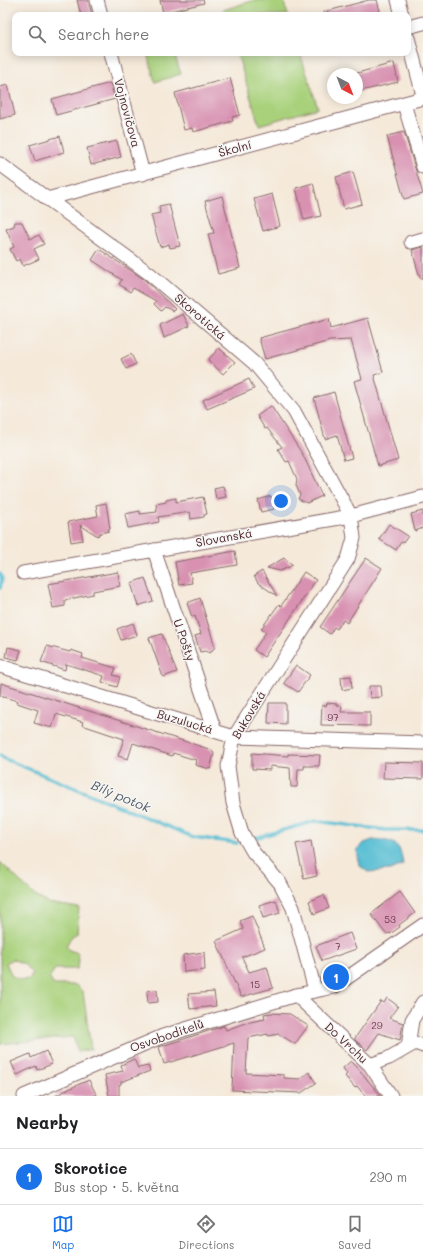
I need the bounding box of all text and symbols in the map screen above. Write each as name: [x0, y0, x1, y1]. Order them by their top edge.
search box: [12, 12, 411, 56]
icon: search: [26, 23, 48, 45]
text: Search here: [58, 24, 149, 44]
north arrow: [327, 68, 363, 104]
street label: Vojnovičova: [111, 77, 145, 149]
street label: Školní: [216, 136, 253, 160]
street label: Skorotická: [172, 289, 230, 343]
your location: [271, 491, 291, 511]
street label: Slovanská: [194, 524, 253, 550]
street label: U Pošty: [170, 616, 200, 663]
street label: Bukovská: [227, 687, 269, 742]
street label: Buzulucká: [155, 705, 215, 737]
house number: 97: [327, 710, 339, 724]
water label: Bílý potok: [89, 776, 154, 816]
house number: 53: [384, 912, 396, 926]
house number: 7: [335, 939, 341, 953]
pin: 1: [323, 962, 349, 992]
house number: 15: [250, 977, 260, 991]
street label: Osvoboditelů: [128, 1015, 206, 1055]
street label: Do Vrchu: [322, 1018, 372, 1066]
house number: 29: [371, 1018, 383, 1032]
text: Nearby: [16, 1111, 78, 1133]
text: Skorotice: [54, 1158, 127, 1178]
text: 1: [26, 1168, 32, 1185]
text: 290 m: [370, 1168, 407, 1185]
text: Bus stop · 5. května: [54, 1178, 179, 1195]
tab: Map: [52, 1213, 74, 1252]
tab: Directions: [178, 1213, 234, 1252]
tab: Saved: [338, 1213, 371, 1252]

